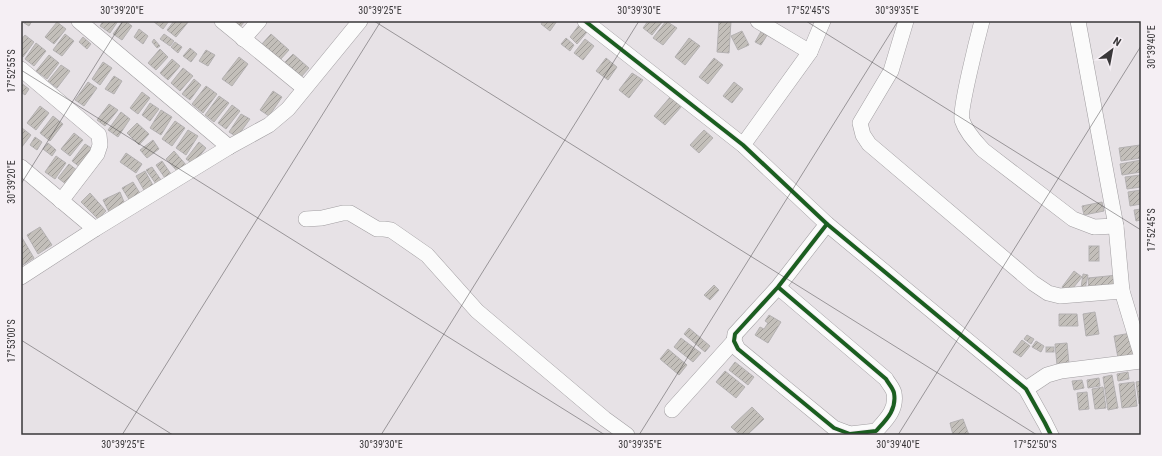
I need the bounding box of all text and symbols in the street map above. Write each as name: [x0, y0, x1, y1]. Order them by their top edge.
text: 30°39'20"E: [100, 5, 144, 16]
text: 30°39'25"E: [358, 5, 402, 16]
text: 30°39'30"E: [617, 5, 661, 16]
text: 17°52'45"S: [786, 5, 830, 16]
text: 30°39'35"E: [875, 5, 919, 16]
text: 30°39'40"E: [1146, 25, 1157, 69]
north arrow: [1092, 30, 1132, 70]
text: N: [1111, 35, 1124, 49]
text: 17°52'55"S: [6, 49, 17, 93]
text: 30°39'20"E: [6, 160, 17, 204]
text: 17°52'45"S: [1146, 208, 1157, 252]
text: 17°53'00"S: [6, 319, 17, 363]
text: 30°39'25"E: [101, 439, 145, 450]
text: 30°39'30"E: [359, 439, 403, 450]
text: 30°39'35"E: [618, 439, 662, 450]
text: 30°39'40"E: [876, 439, 920, 450]
text: 17°52'50"S: [1013, 439, 1057, 450]

